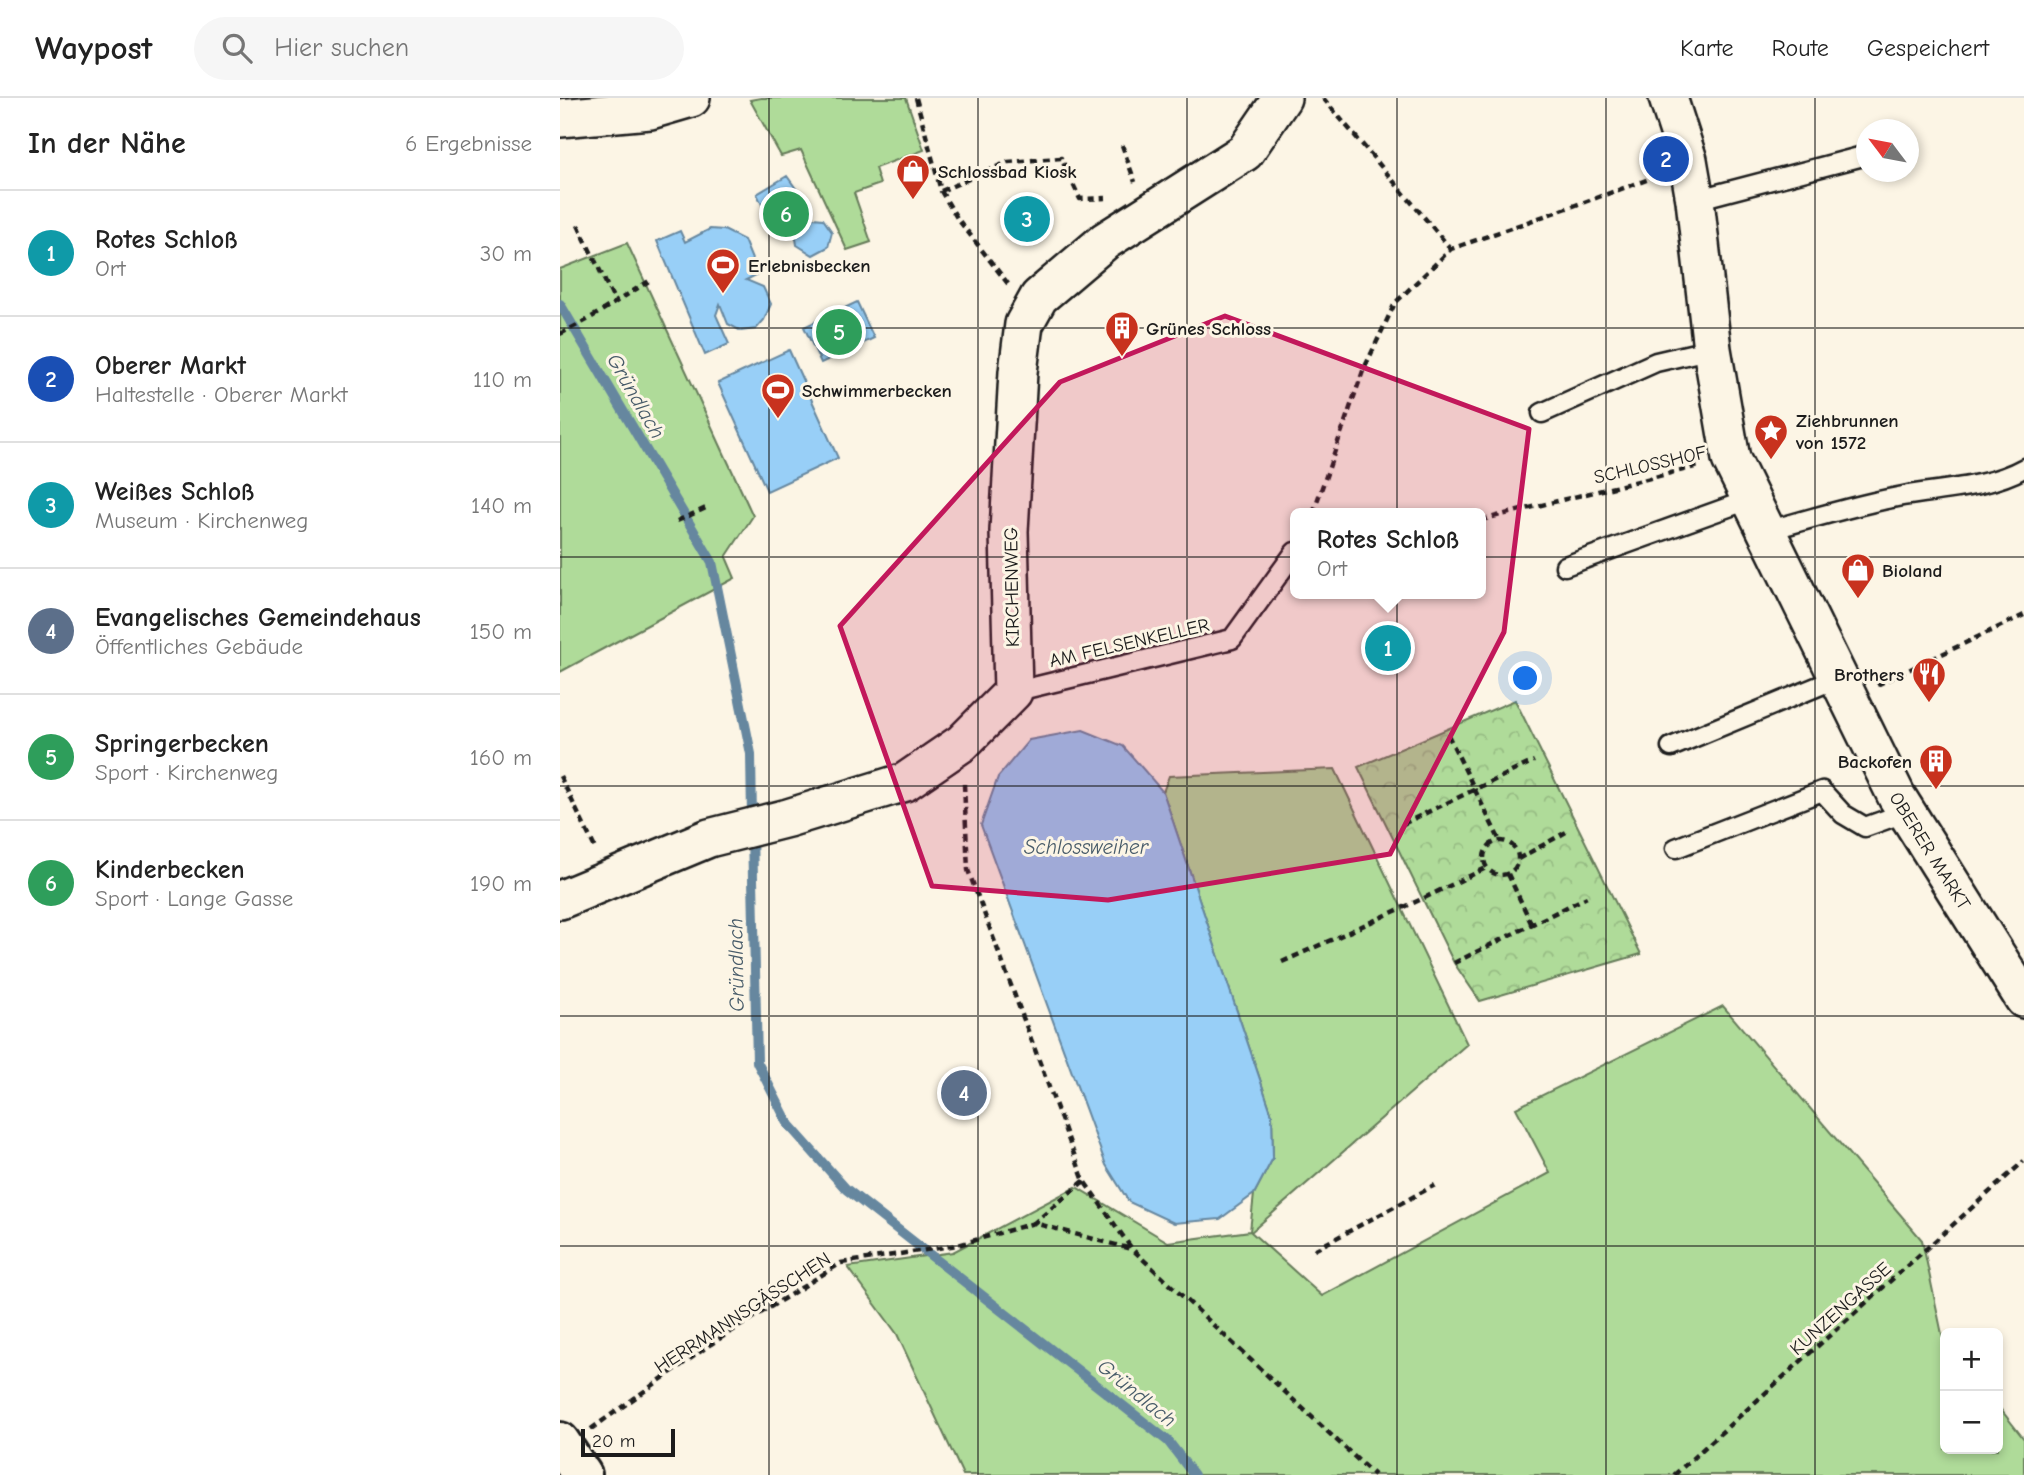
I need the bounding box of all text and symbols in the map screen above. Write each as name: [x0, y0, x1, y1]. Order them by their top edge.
search box: [194, 17, 684, 80]
text: Waypost: [35, 29, 152, 67]
icon: search: [218, 29, 256, 67]
text: Hier suchen: [274, 33, 409, 63]
text: Karte: [1680, 34, 1734, 62]
text: Route: [1772, 34, 1829, 62]
text: Gespeichert: [1867, 34, 1989, 62]
north arrow: [1856, 119, 1919, 182]
text: In der Nähe: [28, 126, 186, 161]
text: 6 Ergebnisse: [405, 130, 532, 157]
pin: 2: [1643, 133, 1689, 185]
shop icon: Schlossbad Kiosk: [894, 152, 932, 201]
place label: Schlossbad Kiosk: [938, 161, 1077, 183]
pin: 6: [763, 188, 809, 240]
pin: 3: [1004, 193, 1050, 245]
text: Rotes Schloß: [95, 225, 238, 255]
text: 1: [46, 240, 56, 267]
text: 30 m: [480, 240, 532, 267]
sports icon: Erlebnisbecken: [704, 246, 742, 295]
text: Ort: [95, 255, 126, 282]
place label: Erlebnisbecken: [748, 255, 871, 277]
pin: 5: [816, 306, 862, 358]
building icon: Grünes Schloss: [1103, 309, 1141, 358]
place label: Grünes Schloss: [1146, 318, 1271, 340]
water label: Gründlach: [602, 349, 670, 443]
text: Oberer Markt: [95, 351, 246, 381]
text: 2: [45, 366, 57, 393]
text: 110 m: [473, 366, 532, 393]
sports icon: Schwimmerbecken: [759, 371, 797, 420]
place label: Schwimmerbecken: [802, 380, 952, 402]
text: Haltestelle · Oberer Markt: [95, 381, 348, 408]
place label: Ziehbrunnen von 1572: [1795, 410, 1899, 454]
place icon: Ziehbrunnen von 1572: [1752, 412, 1790, 461]
street label: SCHLOSSHOF: [1592, 441, 1709, 489]
text: Weißes Schloß: [95, 477, 255, 507]
text: 3: [45, 492, 57, 519]
text: 140 m: [471, 492, 532, 519]
text: Museum · Kirchenweg: [95, 507, 309, 534]
popup: [1290, 508, 1486, 599]
text: Rotes Schloß: [1317, 525, 1459, 555]
street label: KIRCHENWEG: [1000, 527, 1024, 647]
shop icon: Bioland: [1839, 551, 1877, 600]
text: Ort: [1317, 555, 1347, 582]
place label: Bioland: [1882, 560, 1942, 582]
text: Evangelisches Gemeindehaus: [95, 603, 421, 633]
street label: AM FELSENKELLER: [1047, 614, 1211, 672]
text: 4: [46, 618, 56, 645]
text: 150 m: [470, 618, 532, 645]
pin: 1: [1365, 622, 1411, 674]
text: Öffentliches Gebäude: [95, 633, 303, 660]
restaurant icon: Brothers: [1910, 655, 1948, 704]
your location: [1508, 661, 1542, 695]
place label: Brothers: [1834, 664, 1904, 686]
text: Springerbecken: [95, 729, 269, 759]
building icon: Backofen: [1917, 742, 1955, 791]
text: 5: [45, 744, 57, 771]
text: 160 m: [470, 744, 532, 771]
place label: Backofen: [1838, 751, 1912, 773]
text: Sport · Kirchenweg: [95, 759, 278, 786]
street label: OBERER MARKT: [1885, 788, 1975, 914]
water label: Schlossweiher: [1024, 835, 1150, 859]
text: Kinderbecken: [95, 855, 245, 885]
text: 6: [45, 870, 57, 897]
text: 190 m: [470, 870, 532, 897]
text: Sport · Lange Gasse: [95, 885, 293, 912]
water label: Gründlach: [723, 918, 749, 1012]
pin: 4: [941, 1067, 987, 1119]
street label: HERRMANNSGÄSSCHEN: [650, 1248, 835, 1378]
street label: KUNZENGASSE: [1786, 1258, 1896, 1360]
map controls: [1940, 1328, 2003, 1454]
button: +: [1940, 1328, 2003, 1391]
water label: Gründlach: [1093, 1354, 1181, 1432]
button: −: [1940, 1391, 2003, 1454]
scale bar: [581, 1426, 676, 1458]
text: 20 m: [592, 1430, 636, 1452]

